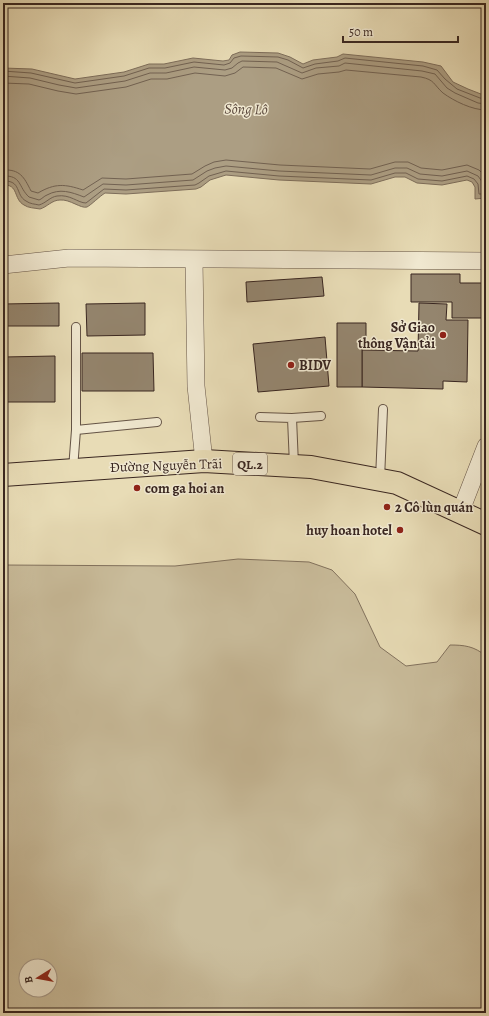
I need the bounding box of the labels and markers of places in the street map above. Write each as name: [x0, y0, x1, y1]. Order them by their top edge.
place label: Sở Giao thông Vận tải: [358, 318, 435, 353]
marker: Sở Giao thông Vận tải: [438, 330, 448, 340]
place label: BIDV: [299, 356, 331, 375]
marker: BIDV: [286, 360, 296, 370]
place label: com ga hoi an: [145, 479, 225, 498]
marker: com ga hoi an: [132, 483, 142, 493]
place label: 2 Cô lùn quán: [395, 498, 473, 517]
marker: 2 Cô lùn quán: [382, 502, 392, 512]
place label: huy hoan hotel: [306, 521, 392, 540]
marker: huy hoan hotel: [395, 525, 405, 535]

